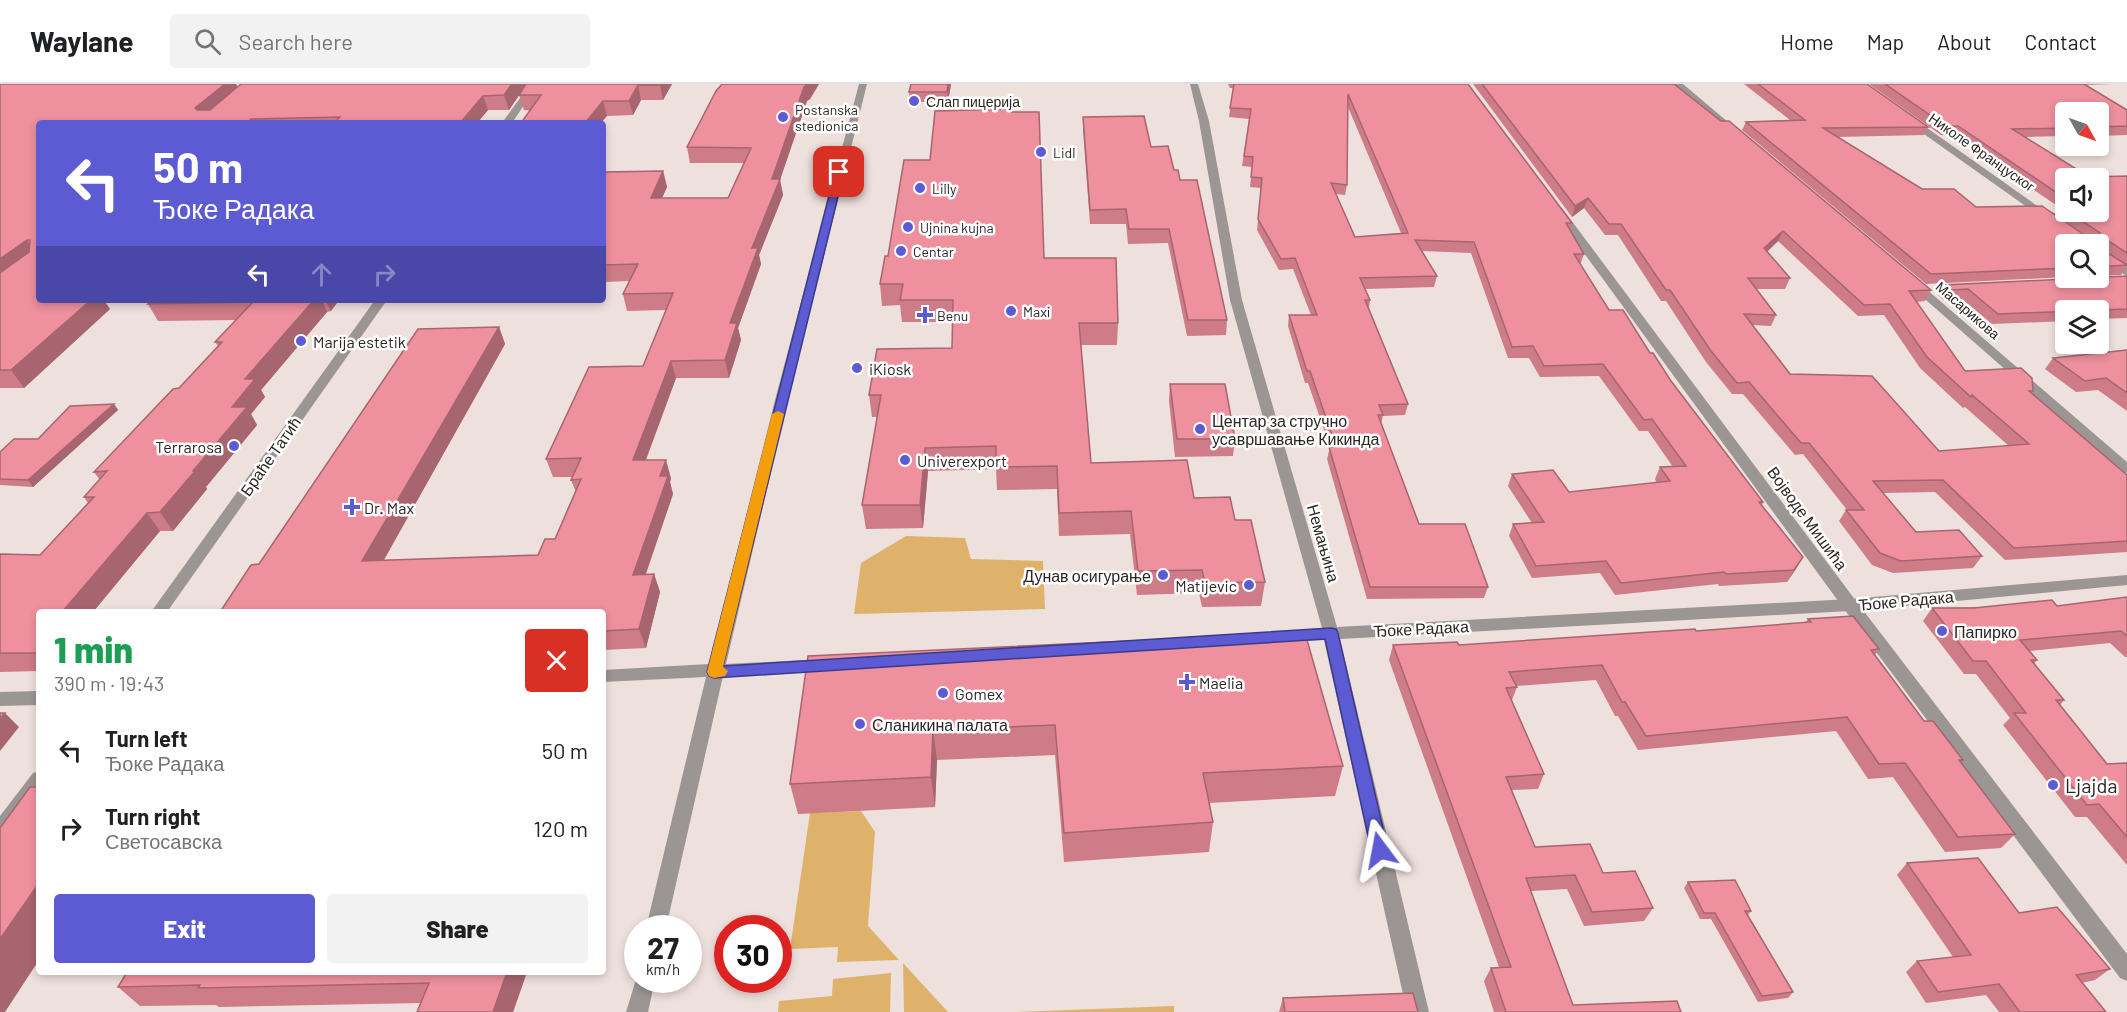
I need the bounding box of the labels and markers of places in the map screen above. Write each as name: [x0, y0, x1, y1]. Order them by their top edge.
place label: Слап пицерија: [926, 93, 1020, 110]
marker: Слап пицерија: [907, 94, 921, 108]
place label: Postanska stedionica: [795, 101, 858, 134]
marker: Postanska stedionica: [776, 110, 790, 124]
place label: Lidl: [1053, 144, 1075, 161]
marker: Lidl: [1034, 145, 1048, 159]
pin: [813, 146, 864, 197]
place label: Lilly: [932, 180, 957, 197]
marker: Lilly: [913, 181, 927, 195]
place label: Ujnina kujna: [920, 219, 994, 236]
marker: Ujnina kujna: [901, 220, 915, 234]
place label: Centar: [913, 243, 954, 260]
marker: Centar: [894, 244, 908, 258]
place label: Maxi: [1023, 303, 1050, 320]
marker: Maxi: [1004, 304, 1018, 318]
place label: Benu: [937, 307, 968, 324]
marker: Benu: [918, 308, 932, 322]
place label: Marija estetik: [313, 332, 406, 351]
marker: Marija estetik: [294, 334, 308, 348]
place label: iKiosk: [869, 359, 911, 378]
marker: iKiosk: [850, 361, 864, 375]
place label: Центар за стручно усавршавање Кикинда: [1212, 411, 1380, 448]
marker: Центар за стручно усавршавање Кикинда: [1193, 422, 1207, 436]
place label: Terrarosa: [155, 437, 222, 456]
marker: Terrarosa: [227, 439, 241, 453]
place label: Univerexport: [917, 451, 1007, 470]
marker: Univerexport: [898, 453, 912, 467]
place label: Dr. Max: [364, 498, 414, 517]
marker: Dr. Max: [345, 500, 359, 514]
place label: Дунав осигурање: [1023, 566, 1151, 585]
marker: Дунав осигурање: [1156, 568, 1170, 582]
place label: Matijevic: [1175, 576, 1237, 595]
marker: Matijevic: [1242, 578, 1256, 592]
place label: Папирко: [1954, 622, 2017, 641]
marker: Папирко: [1935, 624, 1949, 638]
place label: Maelia: [1199, 673, 1243, 692]
marker: Maelia: [1180, 675, 1194, 689]
place label: Gomex: [955, 684, 1003, 703]
marker: Gomex: [936, 686, 950, 700]
place label: Сланикина палата: [872, 715, 1008, 734]
marker: Сланикина палата: [853, 717, 867, 731]
place label: Ljajda: [2065, 773, 2118, 797]
marker: Ljajda: [2046, 778, 2060, 792]

